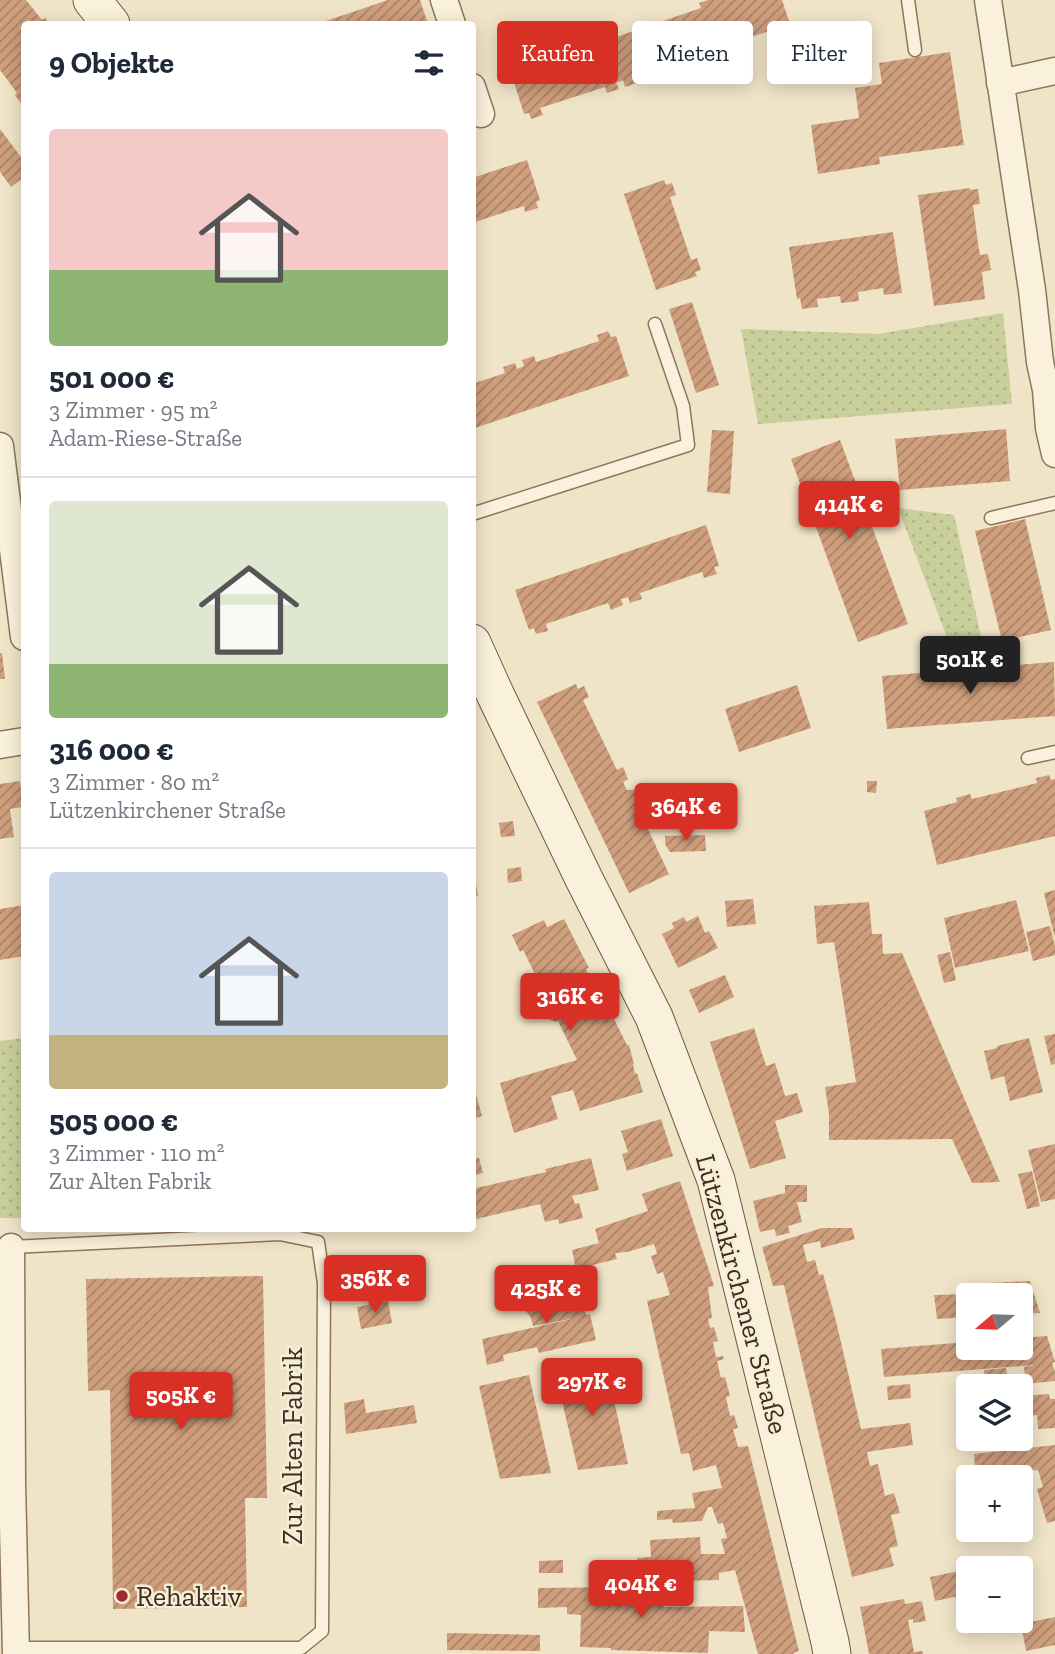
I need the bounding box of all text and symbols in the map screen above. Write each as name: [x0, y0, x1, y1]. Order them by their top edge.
chip: Kaufen: [497, 21, 618, 84]
chip: Mieten: [632, 21, 753, 84]
chip: Filter: [767, 21, 872, 84]
icon: filters: [410, 44, 448, 82]
text: 9 Objekte: [49, 45, 174, 81]
icon: home: [186, 175, 312, 301]
text: 501 000 €: [49, 360, 175, 396]
text: 3 Zimmer · 95 m²: [49, 396, 218, 424]
text: Adam-Riese-Straße: [49, 424, 242, 452]
pin: 414K €: [792, 482, 906, 541]
text: 414K €: [815, 490, 883, 518]
icon: home: [186, 547, 312, 673]
pin: 501K €: [913, 636, 1027, 696]
text: 501K €: [936, 645, 1004, 673]
text: 316 000 €: [49, 732, 174, 768]
text: 3 Zimmer · 80 m²: [49, 768, 219, 796]
pin: 364K €: [629, 784, 743, 843]
text: 364K €: [650, 792, 722, 820]
text: Lützenkirchener Straße: [49, 796, 286, 824]
icon: home: [186, 918, 312, 1044]
pin: 316K €: [513, 974, 627, 1033]
text: 316K €: [536, 982, 604, 1010]
text: 505 000 €: [49, 1103, 178, 1139]
text: 3 Zimmer · 110 m²: [49, 1139, 224, 1167]
street label: Lützenkirchener Straße: [689, 1151, 795, 1437]
text: Zur Alten Fabrik: [49, 1167, 212, 1195]
pin: 356K €: [318, 1256, 432, 1315]
text: 356K €: [340, 1264, 410, 1292]
pin: 425K €: [489, 1266, 603, 1325]
text: 425K €: [511, 1274, 581, 1302]
north arrow: [956, 1283, 1032, 1360]
map controls: [956, 1283, 1033, 1633]
street label: Zur Alten Fabrik: [276, 1347, 309, 1545]
pin: 297K €: [535, 1358, 649, 1418]
text: 297K €: [557, 1367, 627, 1395]
pin: 505K €: [124, 1372, 238, 1432]
button: layers: [956, 1374, 1033, 1451]
text: 505K €: [146, 1381, 216, 1409]
button: +: [956, 1465, 1033, 1542]
button: −: [956, 1556, 1033, 1633]
pin: 404K €: [584, 1560, 698, 1620]
text: 404K €: [605, 1569, 677, 1597]
place label: Rehaktiv: [136, 1580, 242, 1613]
marker: Rehaktiv: [114, 1588, 130, 1604]

